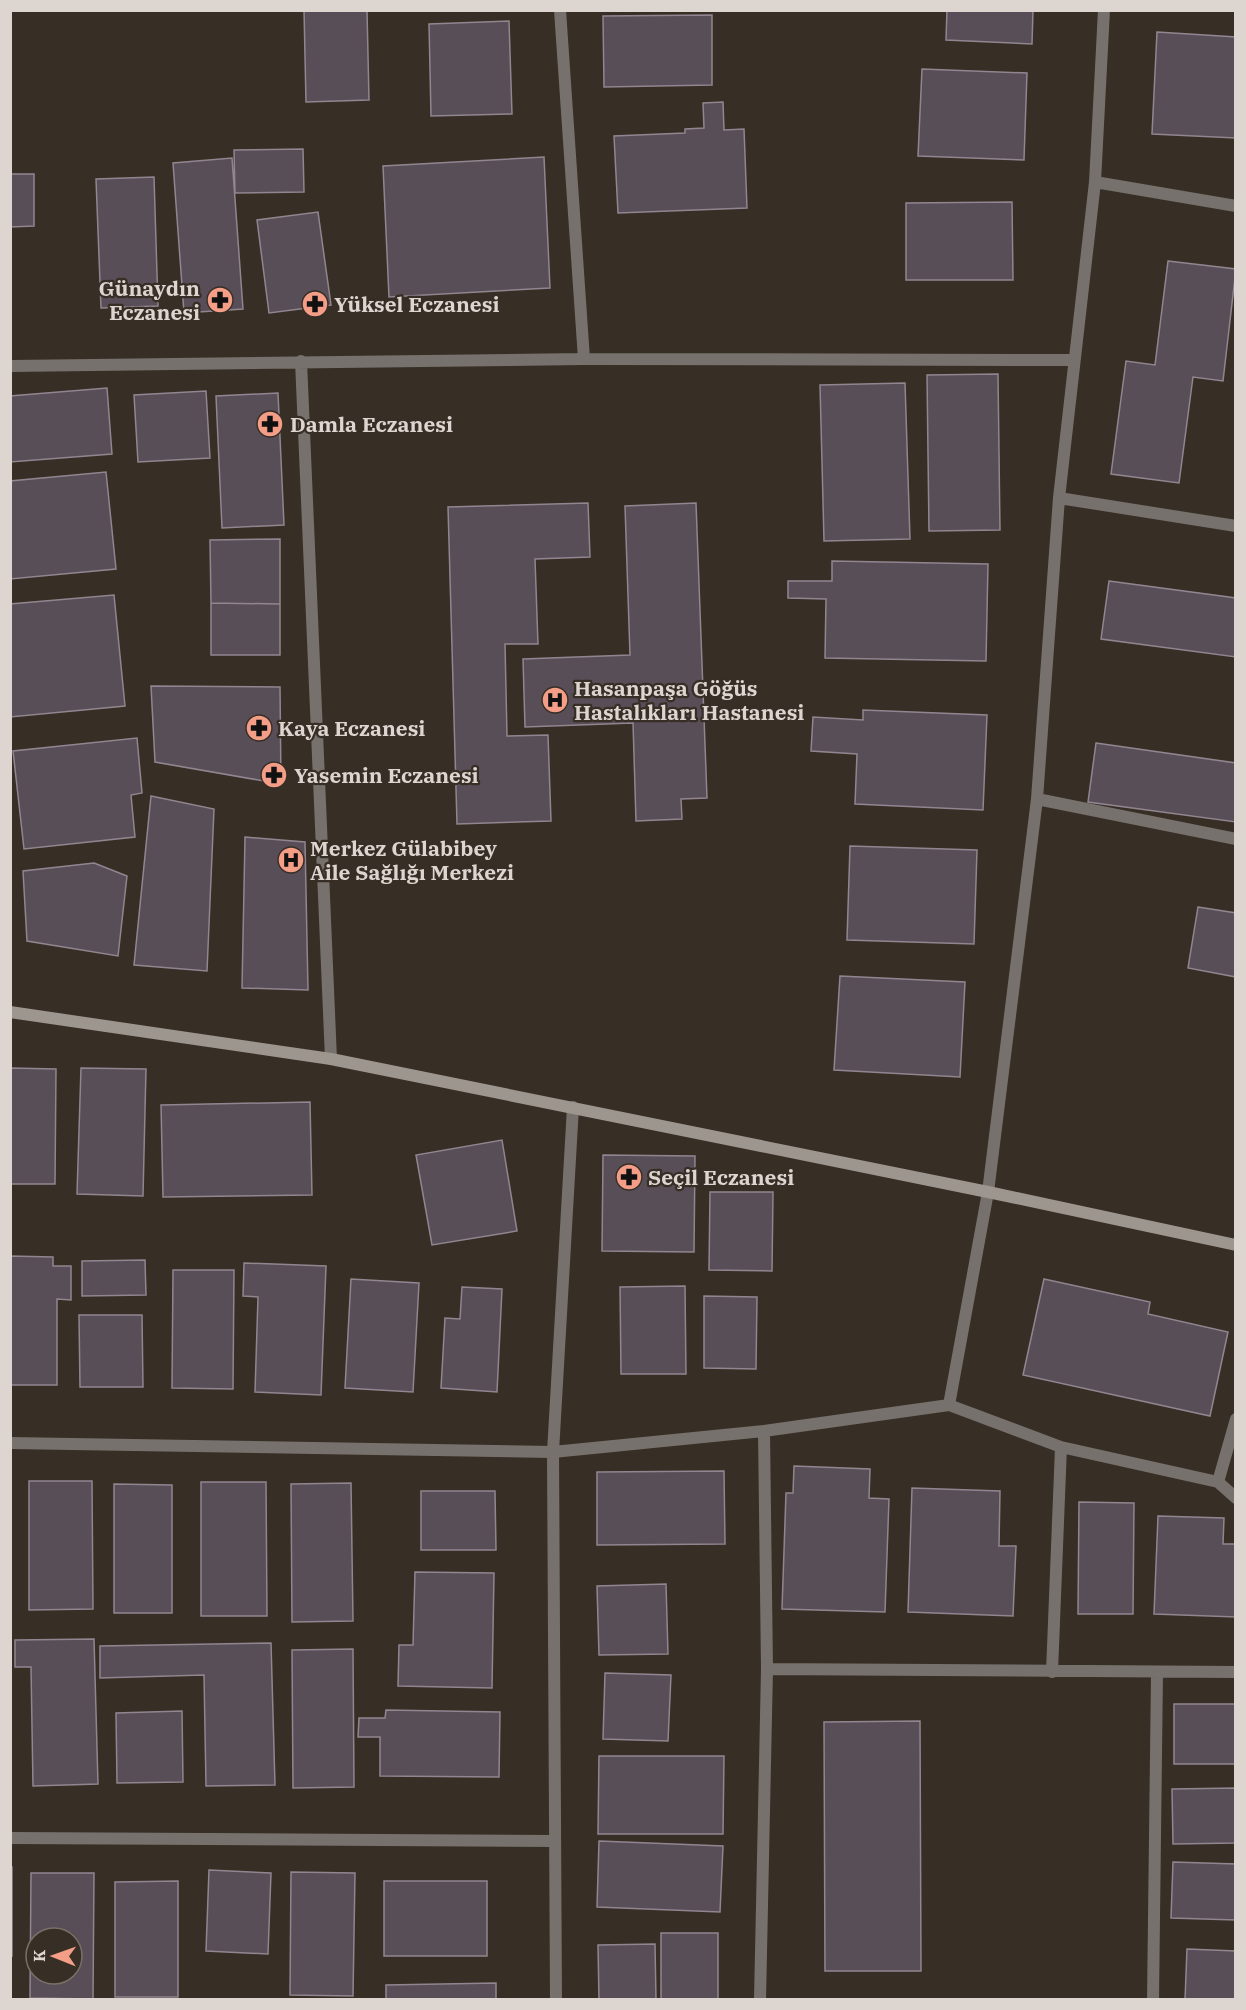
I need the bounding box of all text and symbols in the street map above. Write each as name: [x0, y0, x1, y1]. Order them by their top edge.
place label: Günaydın Eczanesi: [99, 274, 200, 326]
pharmacy icon: Günaydın Eczanesi: [205, 285, 235, 315]
pharmacy icon: Yüksel Eczanesi: [300, 289, 330, 319]
place label: Yüksel Eczanesi: [334, 290, 499, 318]
pharmacy icon: Damla Eczanesi: [255, 409, 285, 439]
place label: Damla Eczanesi: [290, 410, 453, 438]
place label: Hasanpaşa Göğüs Hastalıkları Hastanesi: [574, 674, 804, 726]
hospital icon: Hasanpaşa Göğüs Hastalıkları Hastanesi: [540, 685, 570, 715]
pharmacy icon: Kaya Eczanesi: [244, 713, 274, 743]
place label: Kaya Eczanesi: [278, 714, 425, 742]
pharmacy icon: Yasemin Eczanesi: [259, 760, 289, 790]
place label: Yasemin Eczanesi: [294, 761, 479, 789]
place label: Merkez Gülabibey Aile Sağlığı Merkezi: [310, 834, 514, 886]
hospital icon: Merkez Gülabibey Aile Sağlığı Merkezi: [276, 845, 306, 875]
pharmacy icon: Seçil Eczanesi: [614, 1162, 644, 1192]
place label: Seçil Eczanesi: [648, 1163, 794, 1191]
north arrow: [24, 1926, 84, 1986]
text: K: [29, 1949, 49, 1962]

